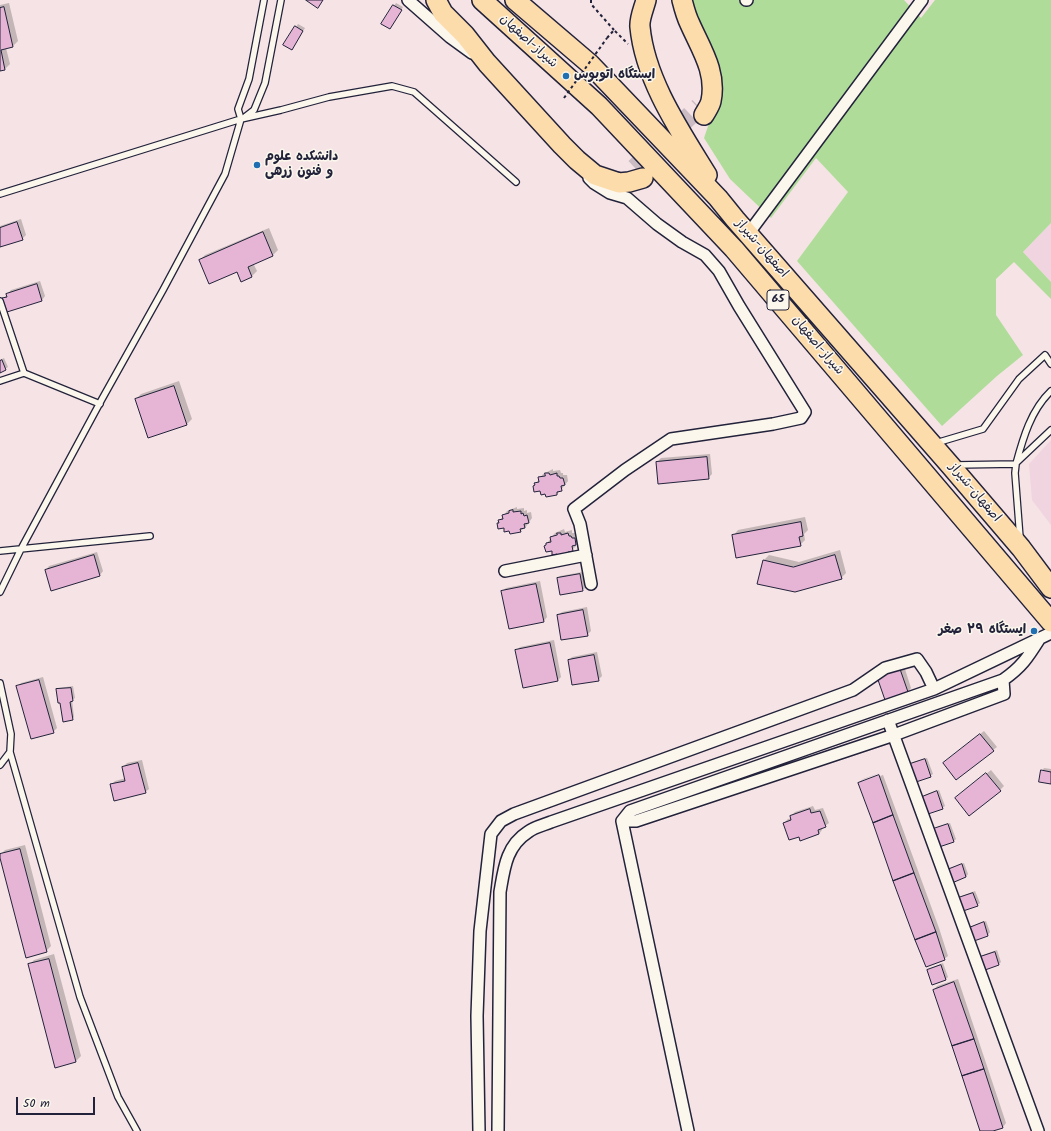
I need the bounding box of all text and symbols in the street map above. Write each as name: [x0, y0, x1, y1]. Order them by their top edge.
street label: شیراز-اصفهان: [496, 12, 560, 72]
place label: ایستگاه اتوبوس: [574, 68, 655, 84]
marker: ایستگاه اتوبوس: [561, 71, 571, 81]
place label: دانشکده علوم و فنون زرهی: [265, 150, 338, 181]
marker: دانشکده علوم و فنون زرهی: [252, 160, 262, 170]
street label: اصفهان-شیراز: [731, 216, 791, 282]
road number: 65: [767, 290, 789, 310]
street label: شیراز-اصفهان: [788, 313, 846, 379]
street label: اصفهان-شیراز: [945, 460, 1003, 526]
place label: ایستگاه ۲۹ صغر: [938, 623, 1026, 639]
marker: ایستگاه ۲۹ صغر: [1029, 626, 1039, 636]
scale bar: [18, 1089, 97, 1115]
text: 50 m: [23, 1094, 50, 1113]

